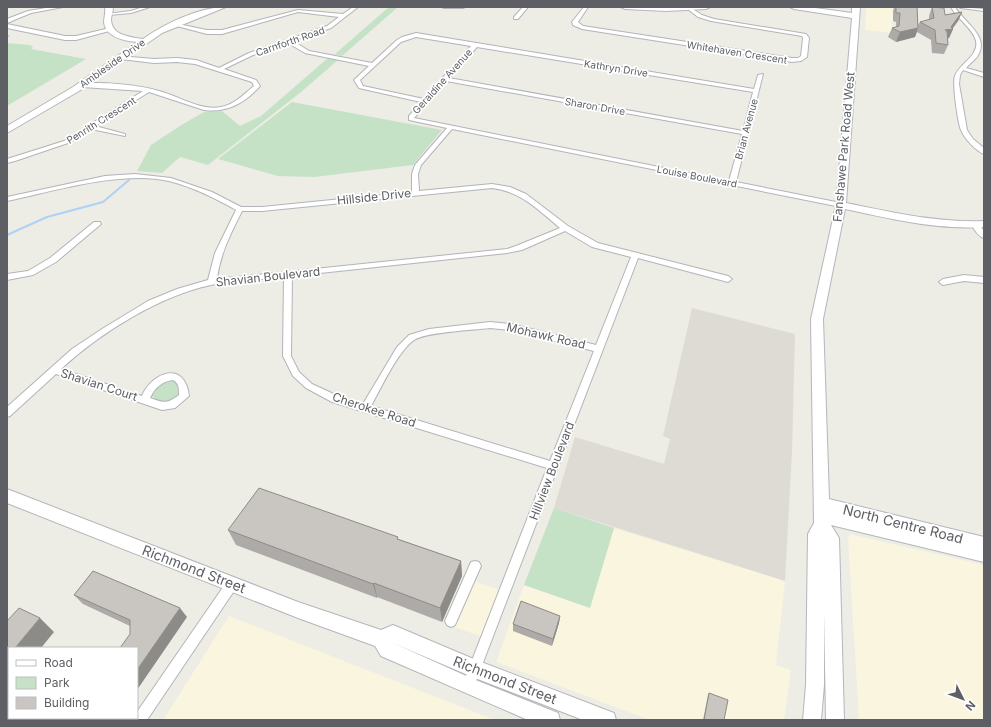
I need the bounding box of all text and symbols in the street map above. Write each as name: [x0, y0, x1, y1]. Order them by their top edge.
street label: Carnforth Road: [254, 24, 326, 58]
street label: Ambleside Drive: [77, 36, 147, 90]
street label: Whitehaven Crescent: [686, 38, 789, 66]
street label: Geraldine Avenue: [410, 46, 474, 116]
street label: Kathryn Drive: [583, 57, 649, 79]
street label: Fanshawe Park Road West: [829, 71, 858, 223]
street label: Penrith Crescent: [64, 94, 138, 146]
street label: Sharon Drive: [564, 95, 626, 117]
street label: Brian Avenue: [732, 97, 760, 161]
street label: Louise Boulevard: [656, 162, 738, 190]
street label: Hillside Drive: [336, 185, 412, 208]
street label: Shavian Boulevard: [215, 264, 321, 289]
street label: Mohawk Road: [505, 319, 587, 352]
street label: Shavian Court: [59, 365, 140, 404]
street label: Cherokee Road: [330, 389, 418, 430]
street label: Hillview Boulevard: [526, 419, 577, 522]
street label: North Centre Road: [841, 500, 965, 547]
street label: Richmond Street: [140, 541, 249, 596]
legend: [8, 647, 138, 719]
street label: Richmond Street: [451, 652, 560, 707]
text: Road: [44, 655, 73, 670]
text: Park: [44, 675, 70, 690]
north arrow: [943, 679, 983, 719]
text: Building: [44, 695, 89, 710]
text: N: [962, 698, 978, 713]

